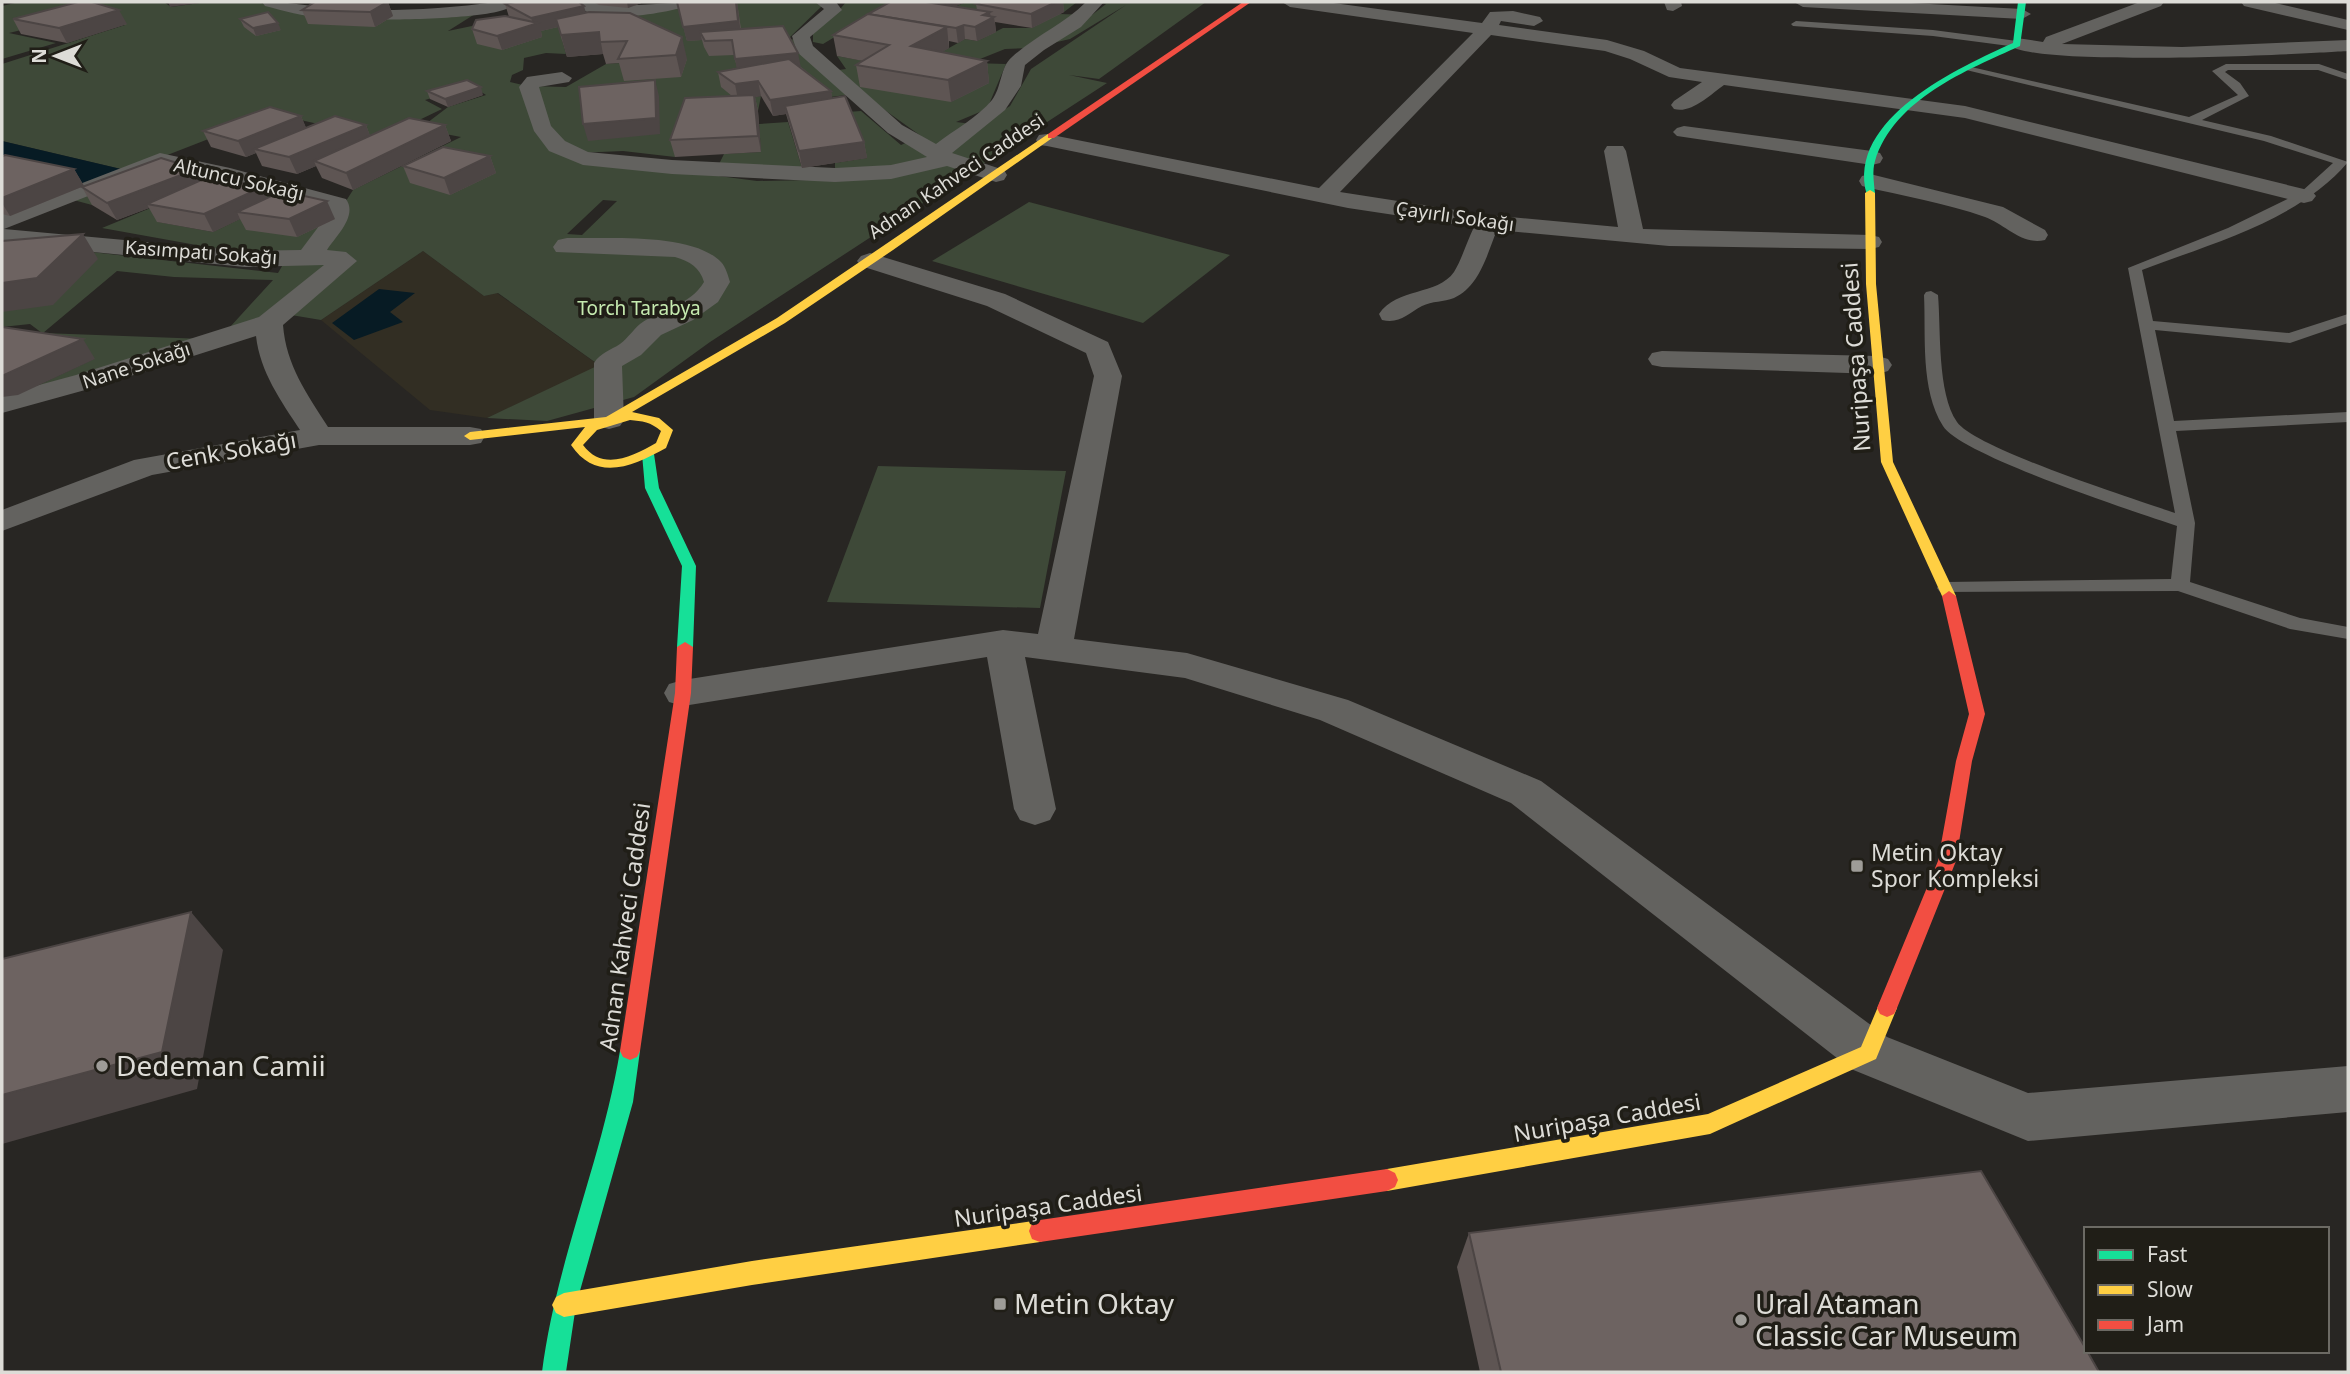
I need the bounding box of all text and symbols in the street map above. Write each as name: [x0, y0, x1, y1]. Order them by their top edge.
north arrow: [21, 21, 91, 91]
text: N: [26, 48, 52, 64]
street label: Adnan Kahveci Caddesi: [863, 107, 1049, 245]
street label: Altuncu Sokağı: [172, 151, 306, 207]
street label: Çayırlı Sokağı: [1394, 195, 1516, 237]
street label: Kasımpatı Sokağı: [124, 234, 278, 270]
street label: Nuripaşa Caddesi: [1832, 261, 1878, 453]
park label: Torch Tarabya: [577, 295, 701, 321]
street label: Nane Sokağı: [79, 335, 193, 395]
street label: Cenk Sokağı: [163, 423, 299, 477]
street label: Adnan Kahveci Caddesi: [591, 800, 657, 1053]
place label: Metin Oktay Spor Kompleksi: [1871, 836, 2039, 894]
marker: Metin Oktay Spor Kompleksi: [1849, 858, 1865, 874]
place label: Dedeman Camii: [116, 1046, 326, 1084]
marker: Dedeman Camii: [94, 1058, 110, 1074]
street label: Nuripaşa Caddesi: [1511, 1085, 1703, 1149]
street label: Nuripaşa Caddesi: [952, 1176, 1144, 1234]
legend: [2084, 1227, 2329, 1353]
text: Fast: [2147, 1240, 2188, 1268]
text: Slow: [2147, 1275, 2193, 1303]
place label: Metin Oktay: [1014, 1284, 1175, 1322]
place label: Ural Ataman Classic Car Museum: [1755, 1284, 2018, 1354]
marker: Metin Oktay: [992, 1296, 1008, 1312]
text: Jam: [2145, 1310, 2184, 1338]
marker: Ural Ataman Classic Car Museum: [1733, 1312, 1749, 1328]

